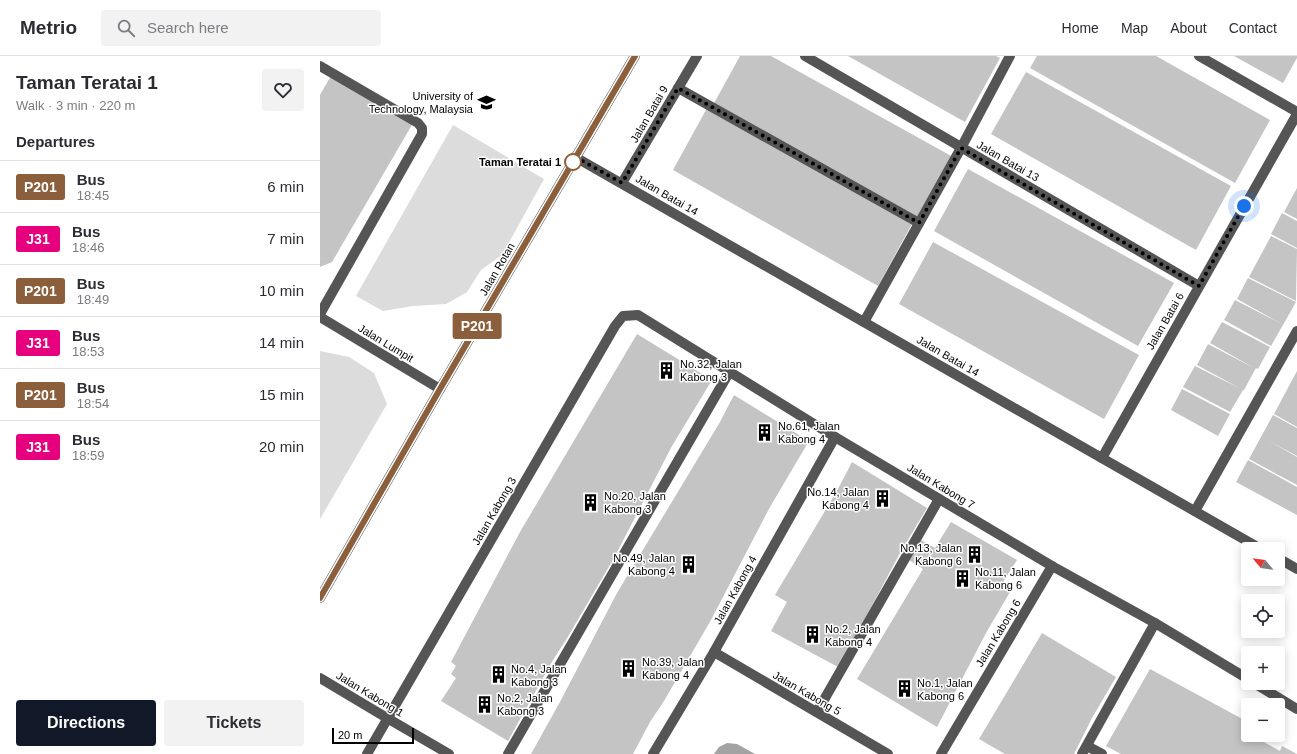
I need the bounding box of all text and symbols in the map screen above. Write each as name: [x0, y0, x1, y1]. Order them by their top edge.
search box: [101, 10, 381, 46]
text: Metrio: [20, 17, 77, 38]
icon: search: [115, 17, 137, 39]
text: Search here: [147, 19, 229, 36]
text: Home: [1062, 20, 1099, 36]
text: Map: [1121, 20, 1148, 36]
text: About: [1170, 20, 1207, 36]
text: Contact: [1229, 20, 1277, 36]
button: heart: [262, 69, 304, 111]
text: Taman Teratai 1: [16, 72, 158, 93]
street label: Jalan Batai 9: [628, 83, 670, 145]
place label: University of Technology, Malaysia: [369, 90, 474, 115]
school or university icon: University of Technology, Malaysia: [476, 92, 496, 112]
text: Walk · 3 min · 220 m: [16, 98, 135, 113]
text: Departures: [16, 133, 95, 150]
street label: Jalan Batai 13: [975, 138, 1041, 184]
marker: Taman Teratai 1: [564, 153, 582, 171]
place label: Taman Teratai 1: [479, 156, 561, 168]
text: Bus: [77, 171, 105, 188]
street label: Jalan Batai 14: [634, 172, 700, 218]
text: 6 min: [267, 178, 304, 195]
text: P201: [24, 179, 57, 195]
text: 18:45: [77, 188, 109, 203]
your location: [1234, 196, 1254, 216]
text: Bus: [72, 223, 100, 240]
text: 7 min: [267, 230, 304, 247]
text: J31: [26, 231, 50, 247]
text: 18:46: [72, 240, 105, 255]
street label: Jalan Rotan: [477, 241, 517, 297]
text: Bus: [77, 275, 105, 292]
text: 10 min: [259, 282, 304, 299]
text: P201: [24, 283, 57, 299]
street label: Jalan Batai 6: [1144, 290, 1186, 352]
text: 18:49: [77, 292, 109, 307]
line badge: P201: [449, 313, 505, 339]
text: P201: [461, 318, 493, 334]
street label: Jalan Lumpit: [356, 322, 416, 364]
text: Bus: [72, 327, 100, 344]
street label: Jalan Batai 14: [915, 333, 981, 379]
text: 14 min: [259, 334, 304, 351]
text: J31: [26, 335, 50, 351]
text: 18:53: [72, 344, 105, 359]
place label: No.32, Jalan Kabong 3: [680, 358, 742, 383]
building icon: No.32, Jalan Kabong 3: [657, 360, 677, 380]
text: Bus: [77, 379, 105, 396]
text: 15 min: [259, 386, 304, 403]
text: P201: [24, 387, 57, 403]
text: 18:54: [77, 396, 109, 411]
place label: No.61, Jalan Kabong 4: [778, 420, 840, 445]
building icon: No.61, Jalan Kabong 4: [755, 422, 775, 442]
text: Bus: [72, 431, 100, 448]
text: 20 min: [259, 438, 304, 455]
text: J31: [26, 439, 50, 455]
text: 18:59: [72, 448, 105, 463]
street label: Jalan Kabong 7: [905, 461, 977, 511]
street label: Jalan Kabong 3: [470, 475, 518, 547]
place label: No.14, Jalan Kabong 4: [807, 486, 869, 511]
building icon: No.14, Jalan Kabong 4: [872, 488, 892, 508]
place label: No.20, Jalan Kabong 3: [604, 490, 666, 515]
building icon: No.20, Jalan Kabong 3: [581, 492, 601, 512]
place label: No.13, Jalan Kabong 6: [900, 542, 962, 567]
north arrow: [1241, 542, 1285, 586]
map controls: [1241, 542, 1285, 742]
building icon: No.13, Jalan Kabong 6: [965, 544, 985, 564]
place label: No.49, Jalan Kabong 4: [613, 552, 675, 577]
building icon: No.49, Jalan Kabong 4: [678, 554, 698, 574]
street label: Jalan Kabong 4: [711, 554, 759, 626]
place label: No.11, Jalan Kabong 6: [975, 566, 1036, 591]
building icon: No.11, Jalan Kabong 6: [952, 568, 972, 588]
button: locate: [1241, 594, 1285, 638]
street label: Jalan Kabong 6: [973, 597, 1023, 669]
place label: No.2, Jalan Kabong 4: [825, 623, 881, 648]
building icon: No.2, Jalan Kabong 4: [802, 625, 822, 645]
button: +: [1241, 646, 1285, 690]
place label: No.39, Jalan Kabong 4: [642, 656, 704, 681]
building icon: No.39, Jalan Kabong 4: [619, 658, 639, 678]
place label: No.4, Jalan Kabong 3: [511, 663, 567, 688]
building icon: No.4, Jalan Kabong 3: [488, 665, 508, 685]
street label: Jalan Kabong 1: [334, 669, 406, 719]
street label: Jalan Kabong 5: [771, 669, 843, 717]
place label: No.1, Jalan Kabong 6: [917, 677, 973, 702]
building icon: No.1, Jalan Kabong 6: [894, 679, 914, 699]
place label: No.2, Jalan Kabong 3: [497, 692, 553, 717]
building icon: No.2, Jalan Kabong 3: [474, 694, 494, 714]
button: −: [1241, 698, 1285, 742]
button: Directions: [16, 700, 156, 746]
button: Tickets: [164, 700, 304, 746]
scale bar: [332, 726, 414, 745]
text: 20 m: [338, 729, 362, 741]

